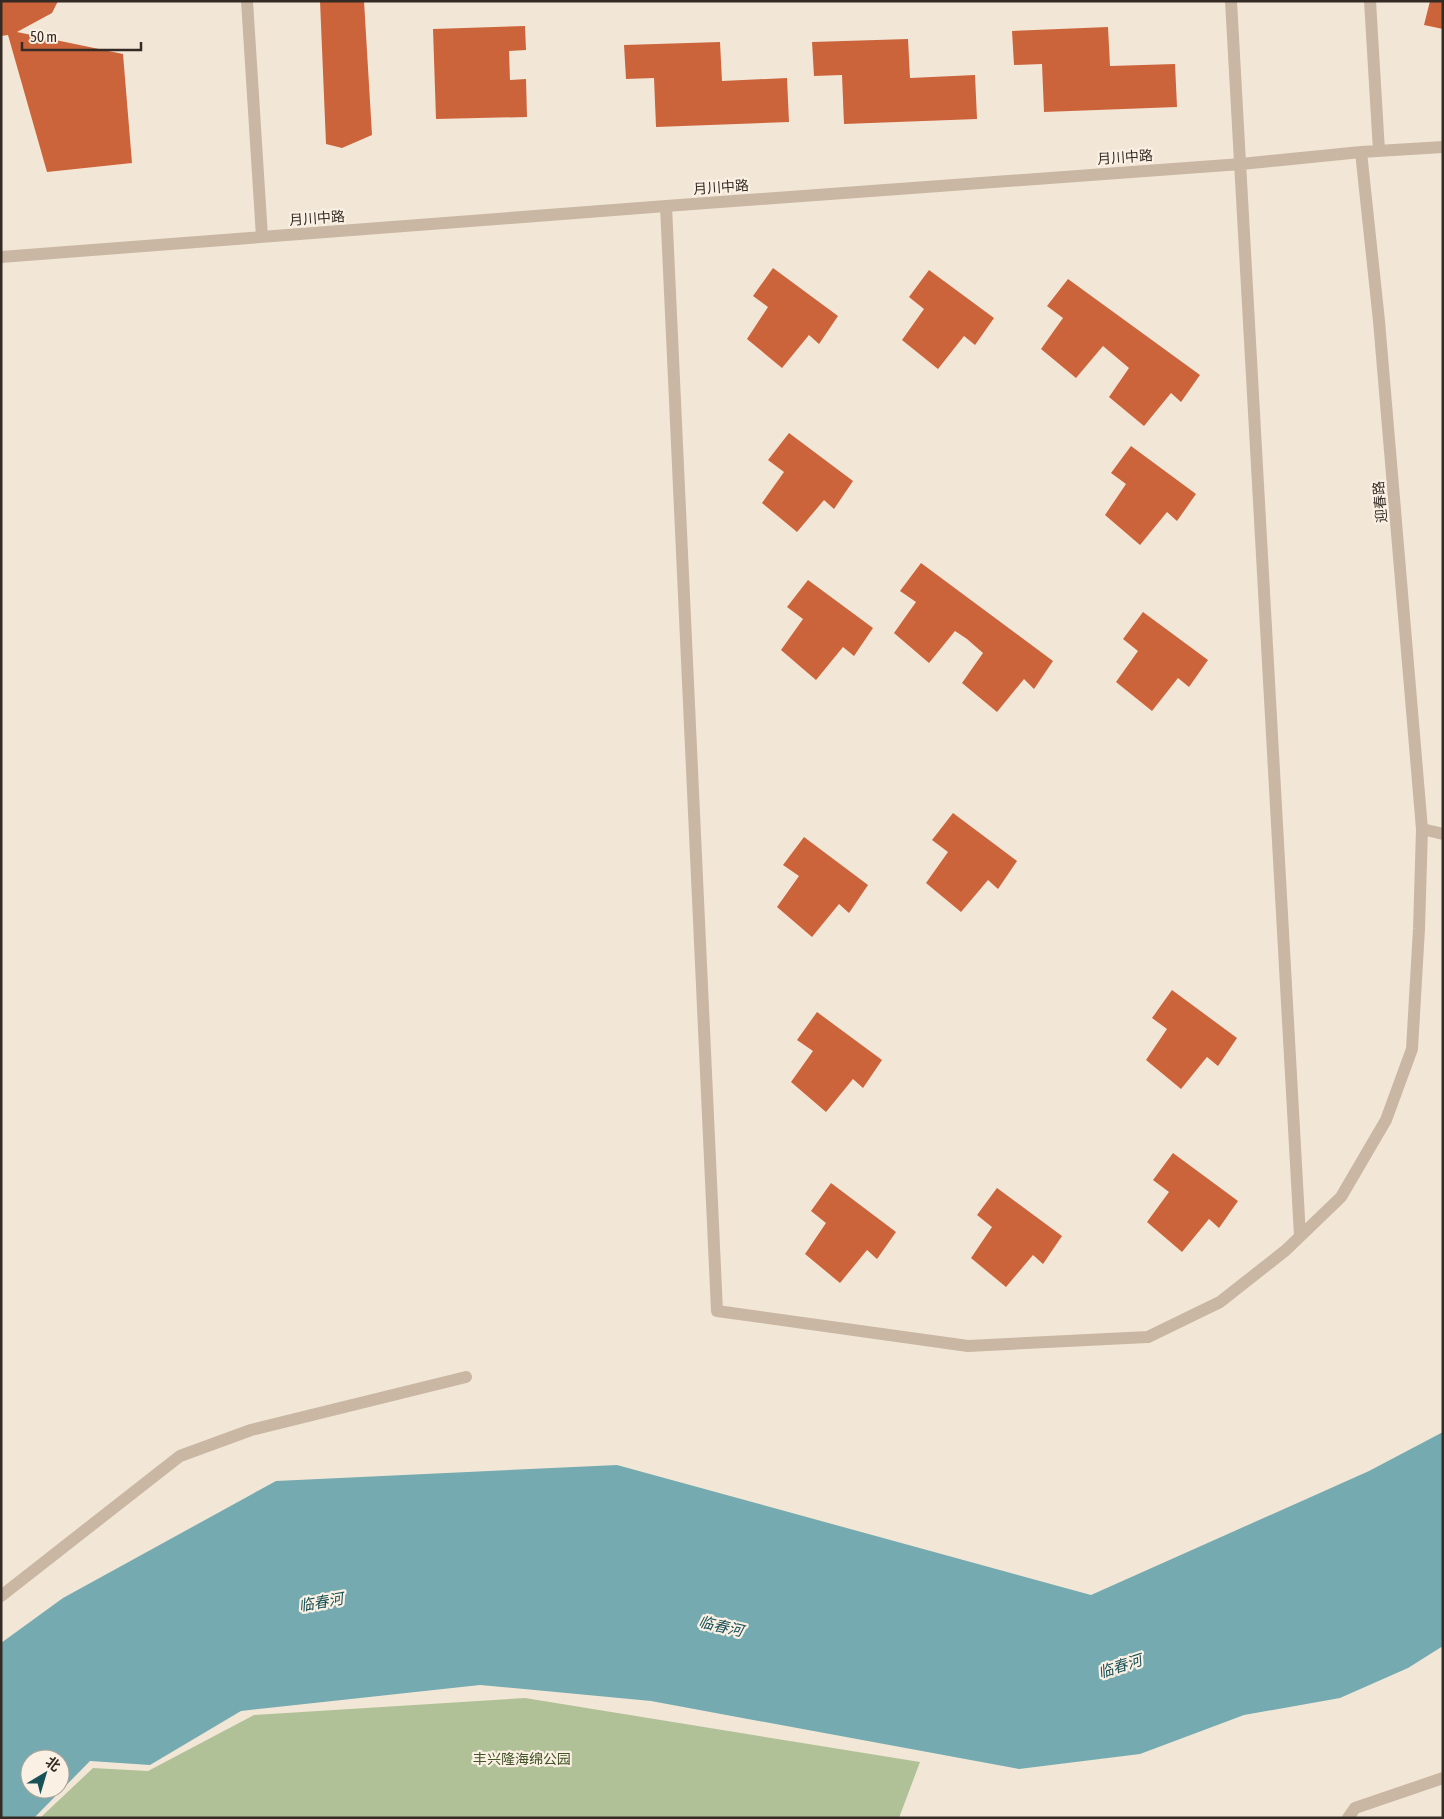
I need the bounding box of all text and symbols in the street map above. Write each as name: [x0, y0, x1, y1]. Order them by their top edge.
scale bar: [22, 20, 141, 52]
text: 50 m: [30, 28, 57, 45]
street label: 月川中路: [1097, 147, 1153, 167]
street label: 月川中路: [693, 177, 749, 197]
street label: 月川中路: [289, 208, 345, 228]
street label: 迎春路: [1370, 480, 1390, 524]
water label: 临春河: [297, 1589, 348, 1614]
water label: 临春河: [697, 1613, 748, 1640]
water label: 临春河: [1096, 1650, 1147, 1681]
north arrow: [20, 1749, 70, 1799]
park label: 丰兴隆海绵公园: [473, 1751, 571, 1767]
text: 北: [43, 1753, 63, 1774]

